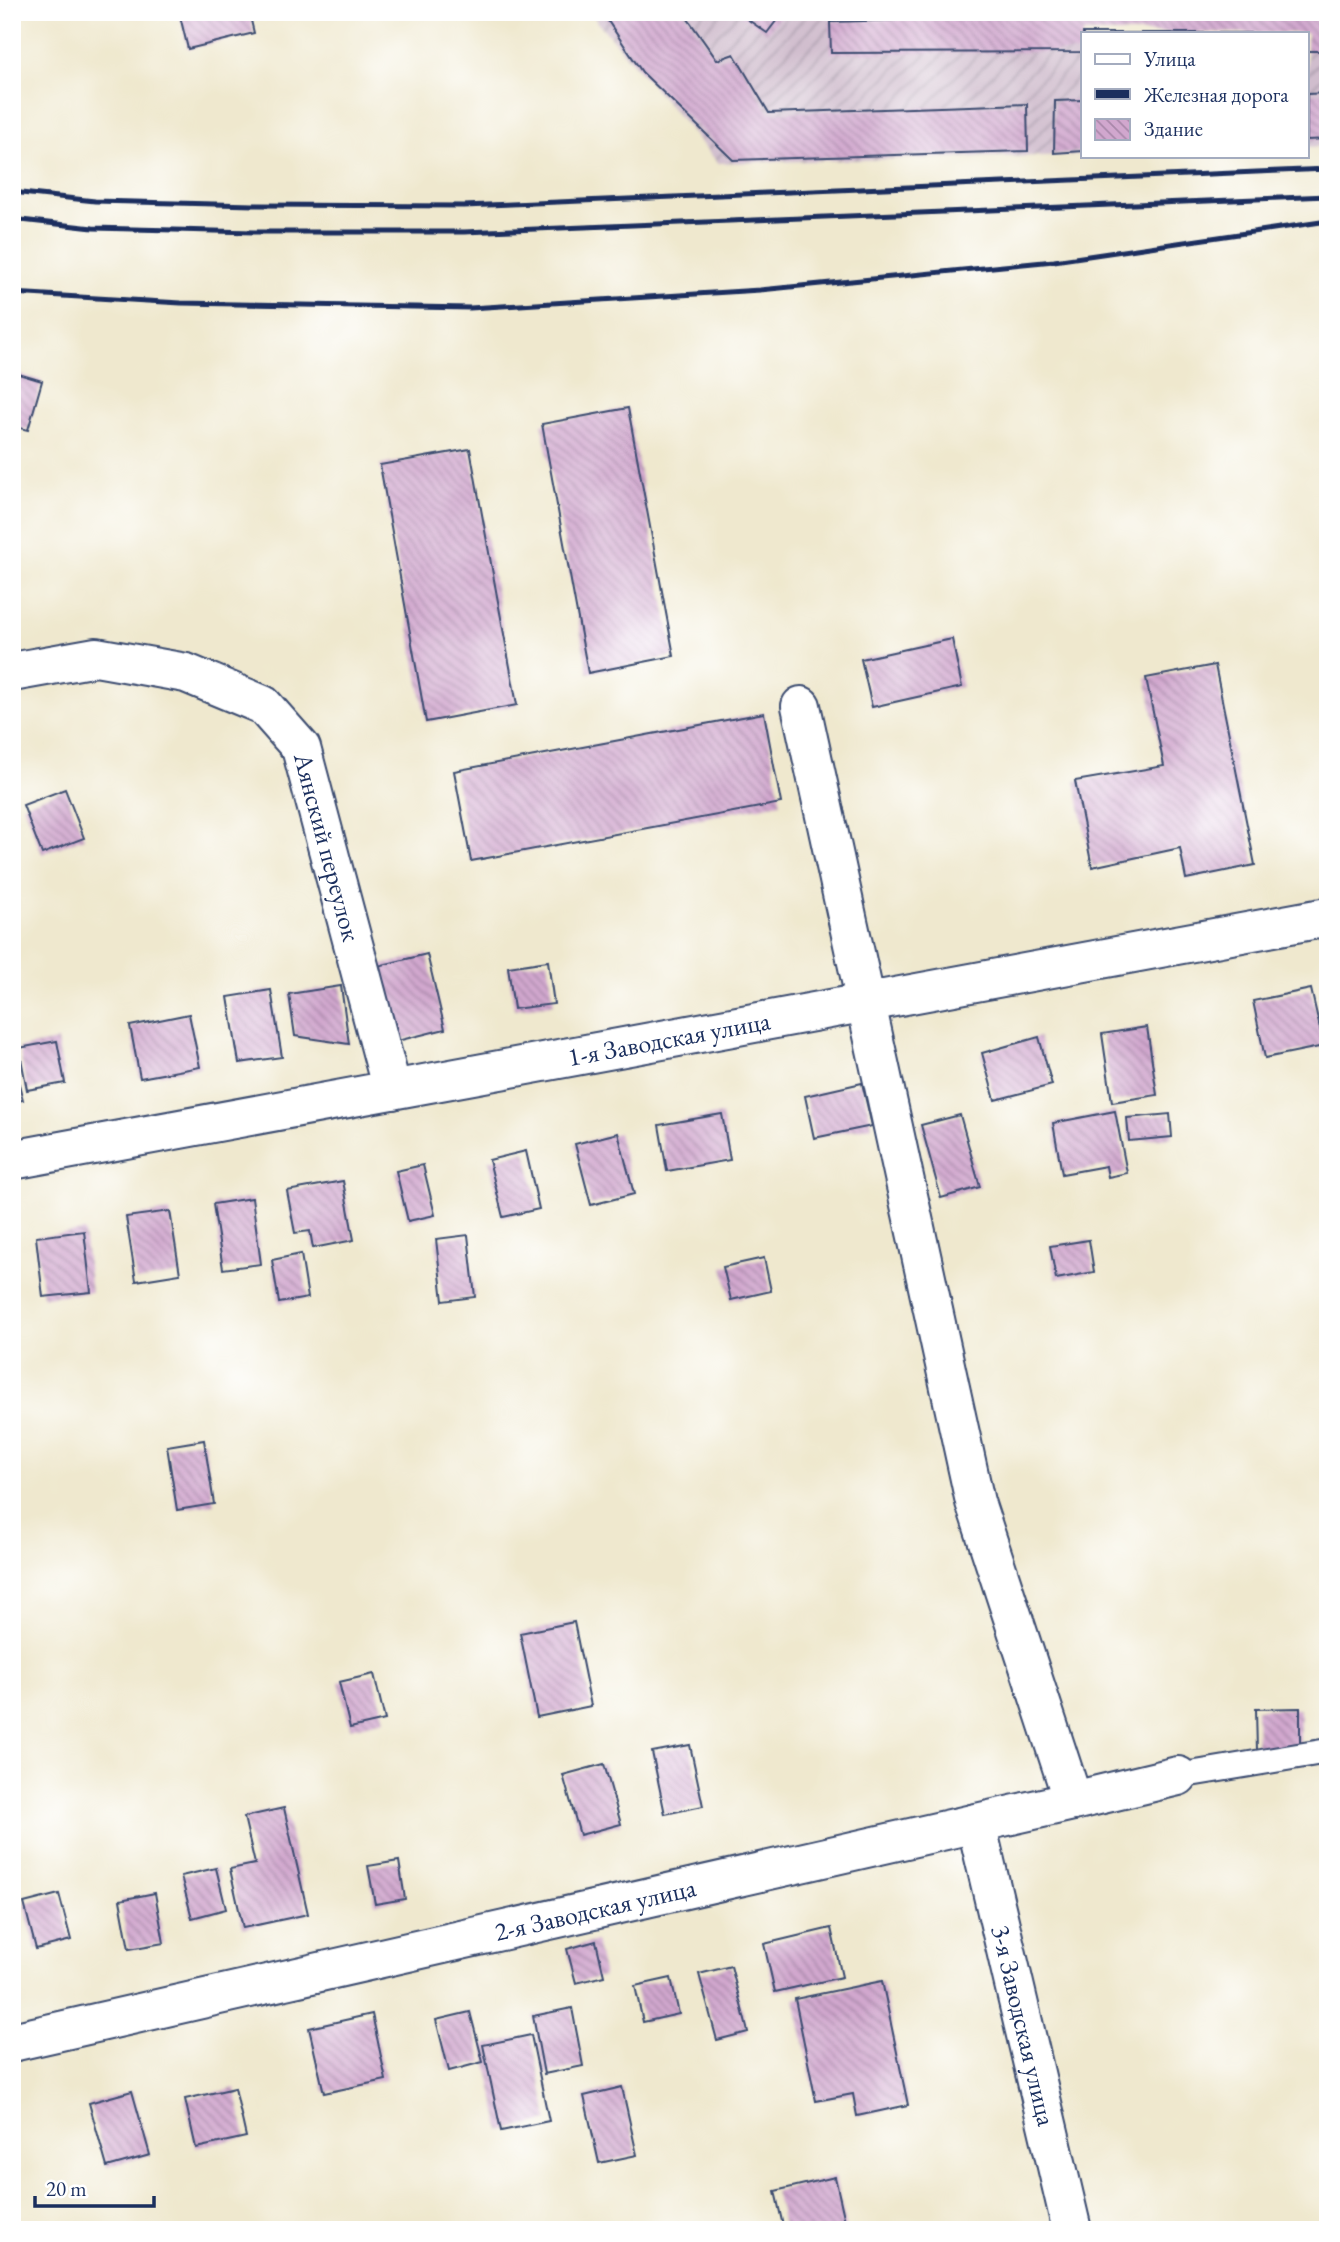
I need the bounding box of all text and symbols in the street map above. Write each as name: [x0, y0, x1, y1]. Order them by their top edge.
legend: [1081, 32, 1308, 158]
text: Улица: [1143, 45, 1196, 72]
text: Железная дорога: [1143, 81, 1289, 108]
text: Здание: [1144, 115, 1203, 142]
street label: Аянский переулок: [286, 748, 369, 946]
street label: 1-я Заводская улица: [565, 1003, 774, 1074]
street label: 2-я Заводская улица: [491, 1870, 700, 1949]
street label: 3-я Заводская улица: [984, 1922, 1064, 2130]
scale bar: [35, 2165, 154, 2209]
text: 20 m: [46, 2175, 87, 2202]

